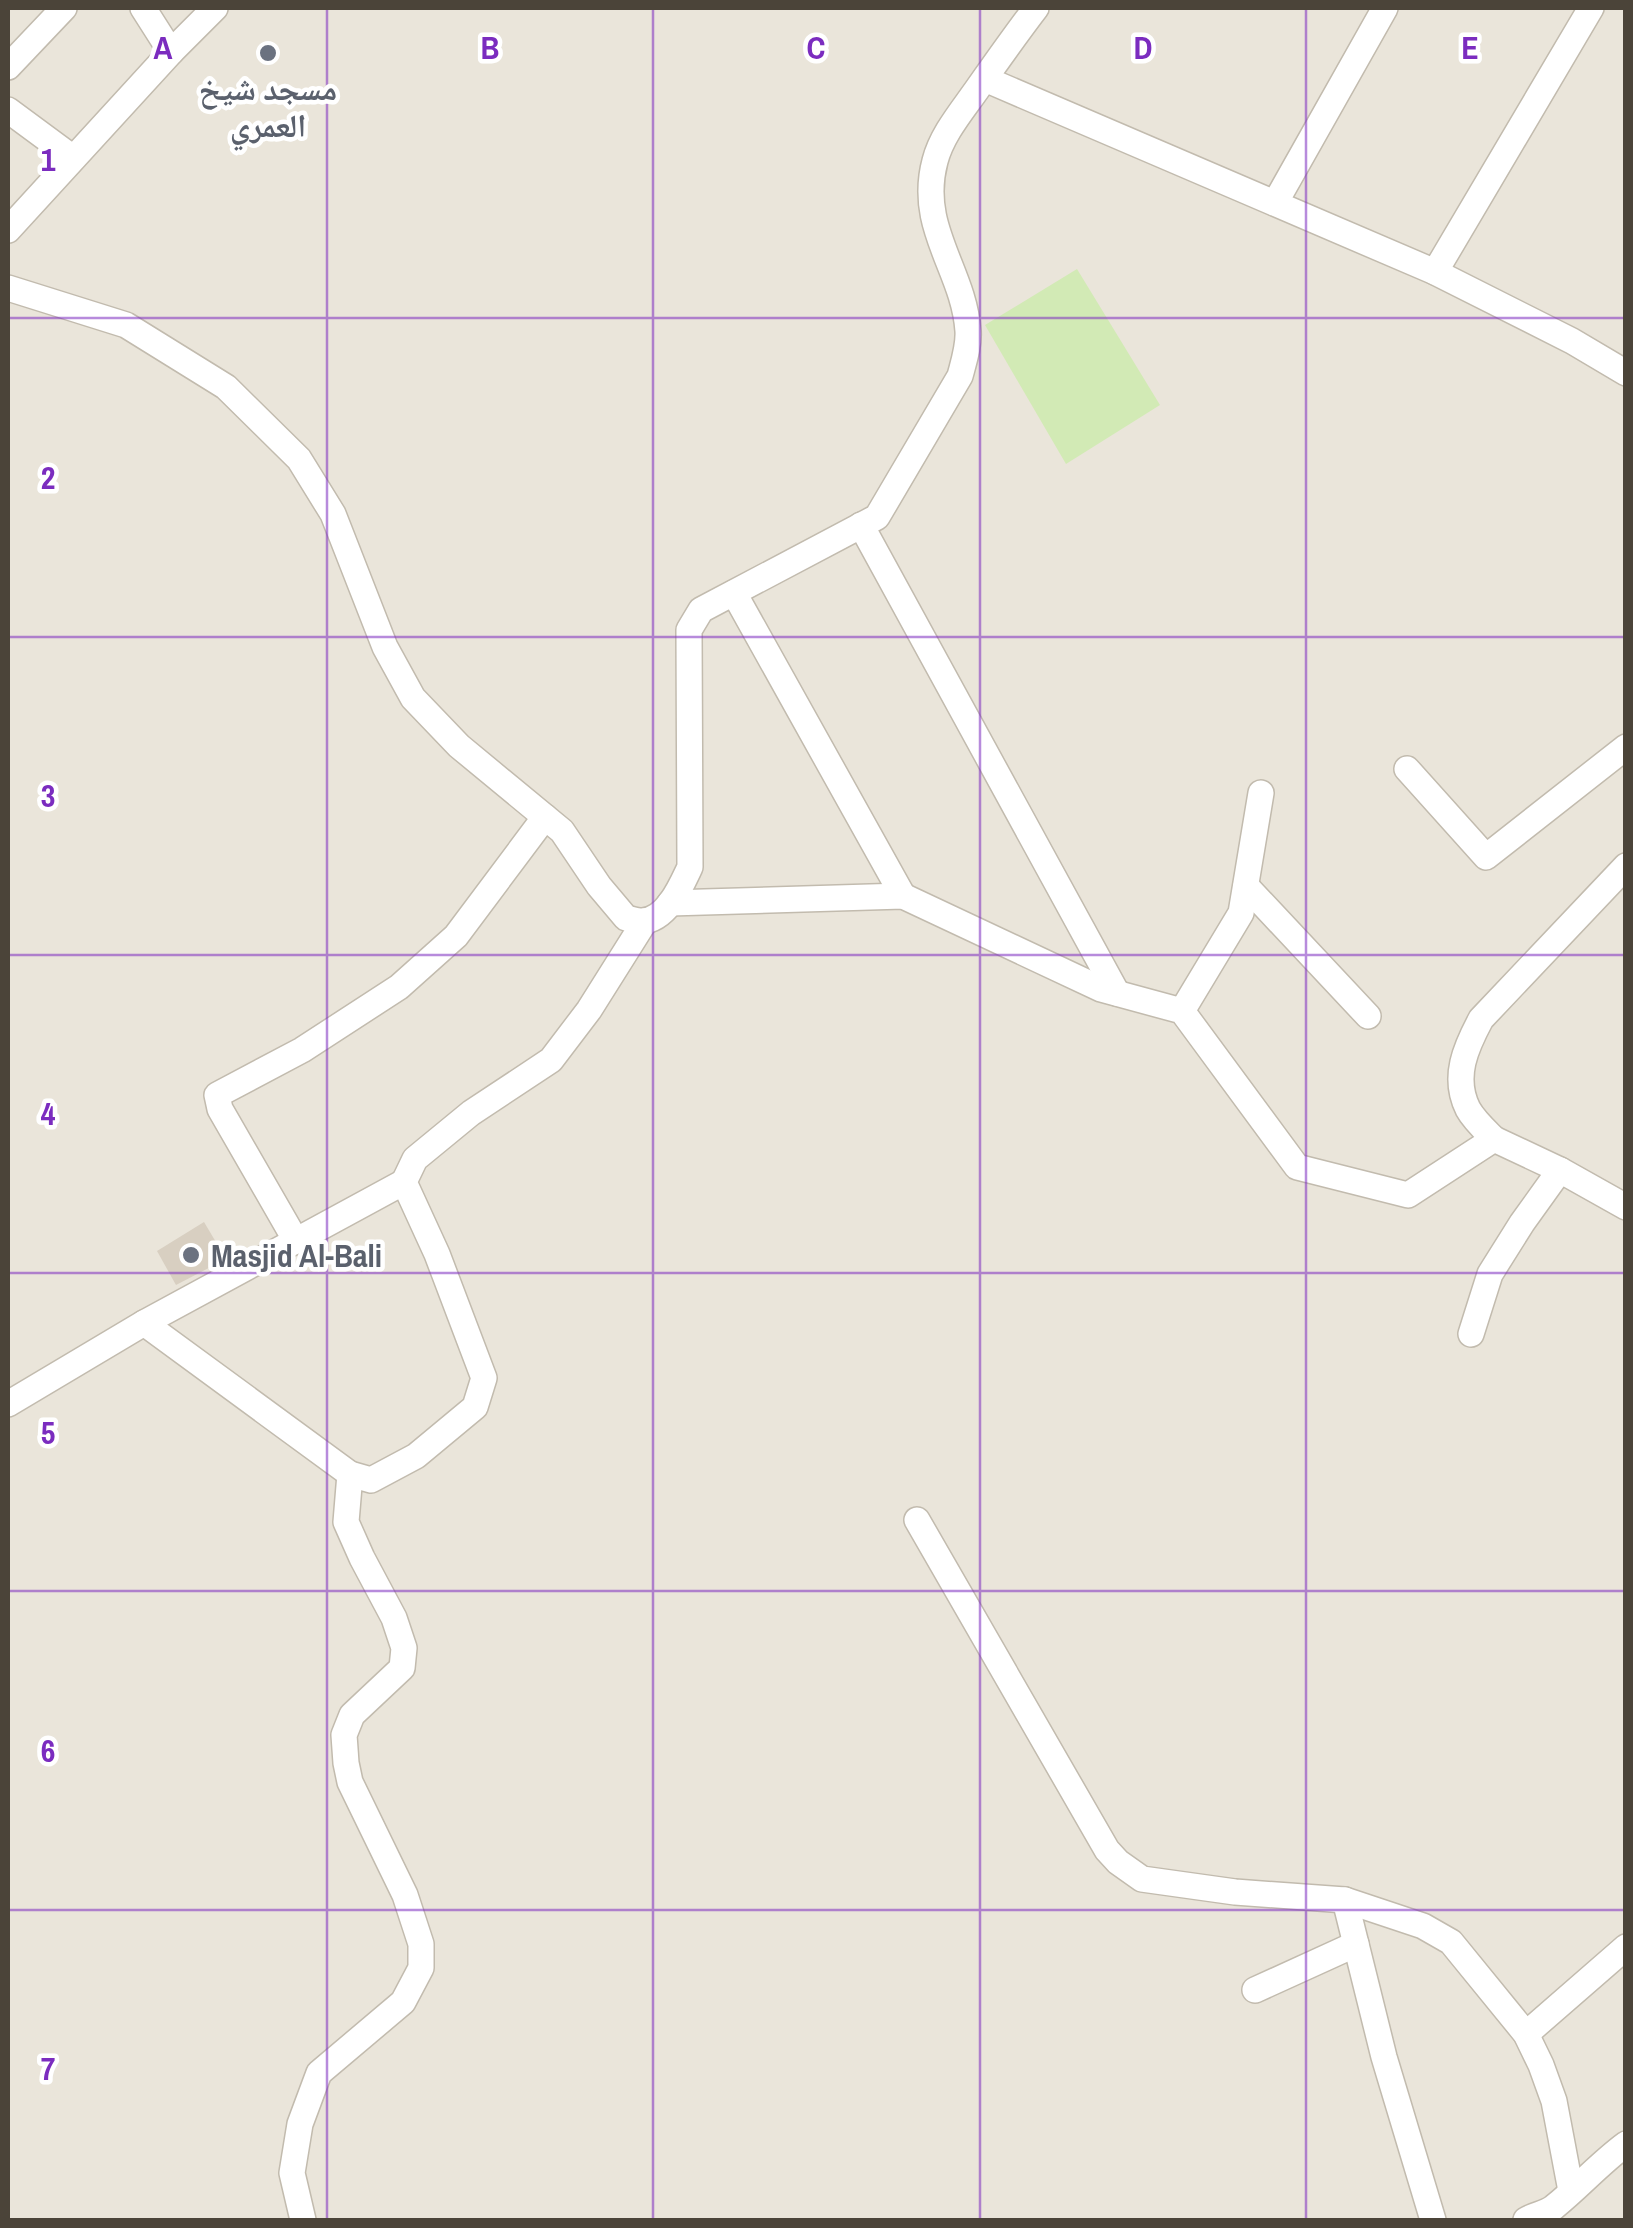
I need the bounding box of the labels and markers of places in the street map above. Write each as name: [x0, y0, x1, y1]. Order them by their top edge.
marker: مسجد شيخ العمري: [257, 42, 279, 64]
place label: مسجد شيخ العمري: [199, 67, 337, 150]
place label: Masjid Al-Bali: [211, 1234, 382, 1277]
marker: Masjid Al-Bali: [180, 1244, 202, 1266]

